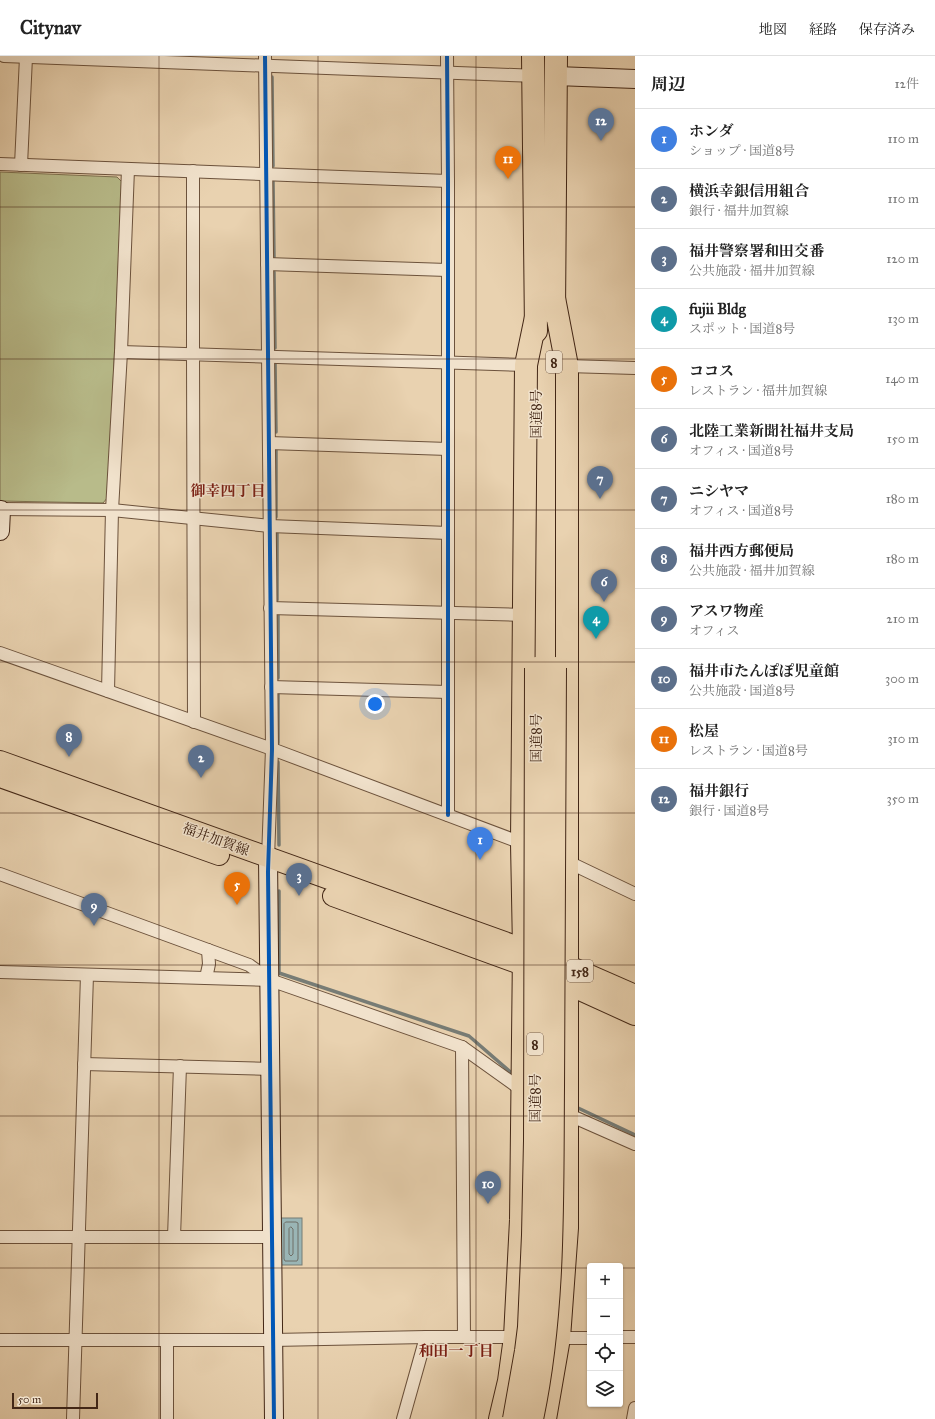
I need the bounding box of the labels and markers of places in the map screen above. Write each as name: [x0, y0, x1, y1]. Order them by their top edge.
pin: 12: [588, 108, 614, 141]
pin: 11: [495, 146, 521, 179]
pin: 7: [587, 466, 613, 499]
pin: 6: [591, 569, 617, 602]
pin: 4: [583, 606, 609, 639]
pin: 8: [56, 724, 82, 757]
pin: 2: [188, 745, 214, 778]
pin: 1: [467, 827, 493, 860]
pin: 3: [286, 863, 312, 896]
pin: 5: [224, 872, 250, 905]
pin: 9: [81, 893, 107, 926]
pin: 10: [475, 1171, 501, 1204]

